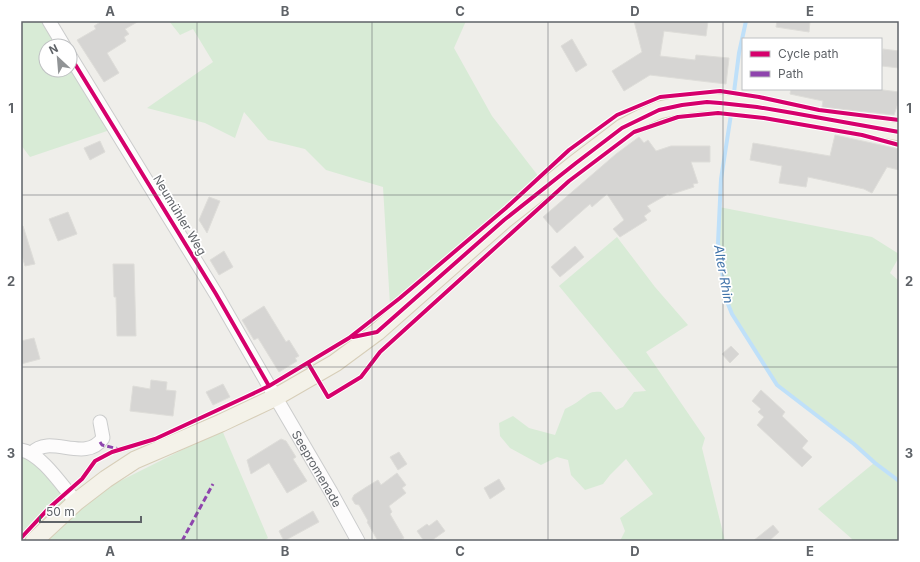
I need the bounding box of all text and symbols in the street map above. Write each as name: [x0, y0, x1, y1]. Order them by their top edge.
text: A: [105, 3, 115, 19]
text: B: [281, 3, 290, 19]
text: C: [455, 3, 465, 19]
text: D: [630, 3, 640, 19]
text: E: [806, 3, 814, 19]
north arrow: [38, 38, 78, 78]
legend: [742, 38, 882, 90]
text: N: [47, 41, 60, 57]
text: Cycle path: [778, 46, 839, 61]
text: Path: [778, 66, 803, 81]
text: 1: [8, 100, 14, 116]
text: 1: [906, 100, 912, 116]
street label: Neumühler Weg: [150, 172, 210, 258]
water label: Alter Rhin: [711, 242, 737, 305]
text: 2: [7, 273, 15, 289]
text: 2: [905, 273, 913, 289]
street label: Seepromenade: [289, 427, 345, 510]
text: 3: [7, 445, 15, 461]
text: 3: [905, 445, 913, 461]
scale bar: [40, 498, 141, 524]
text: 50 m: [46, 504, 75, 519]
text: A: [105, 543, 115, 559]
text: B: [281, 543, 290, 559]
text: C: [455, 543, 465, 559]
text: D: [630, 543, 640, 559]
text: E: [806, 543, 814, 559]

